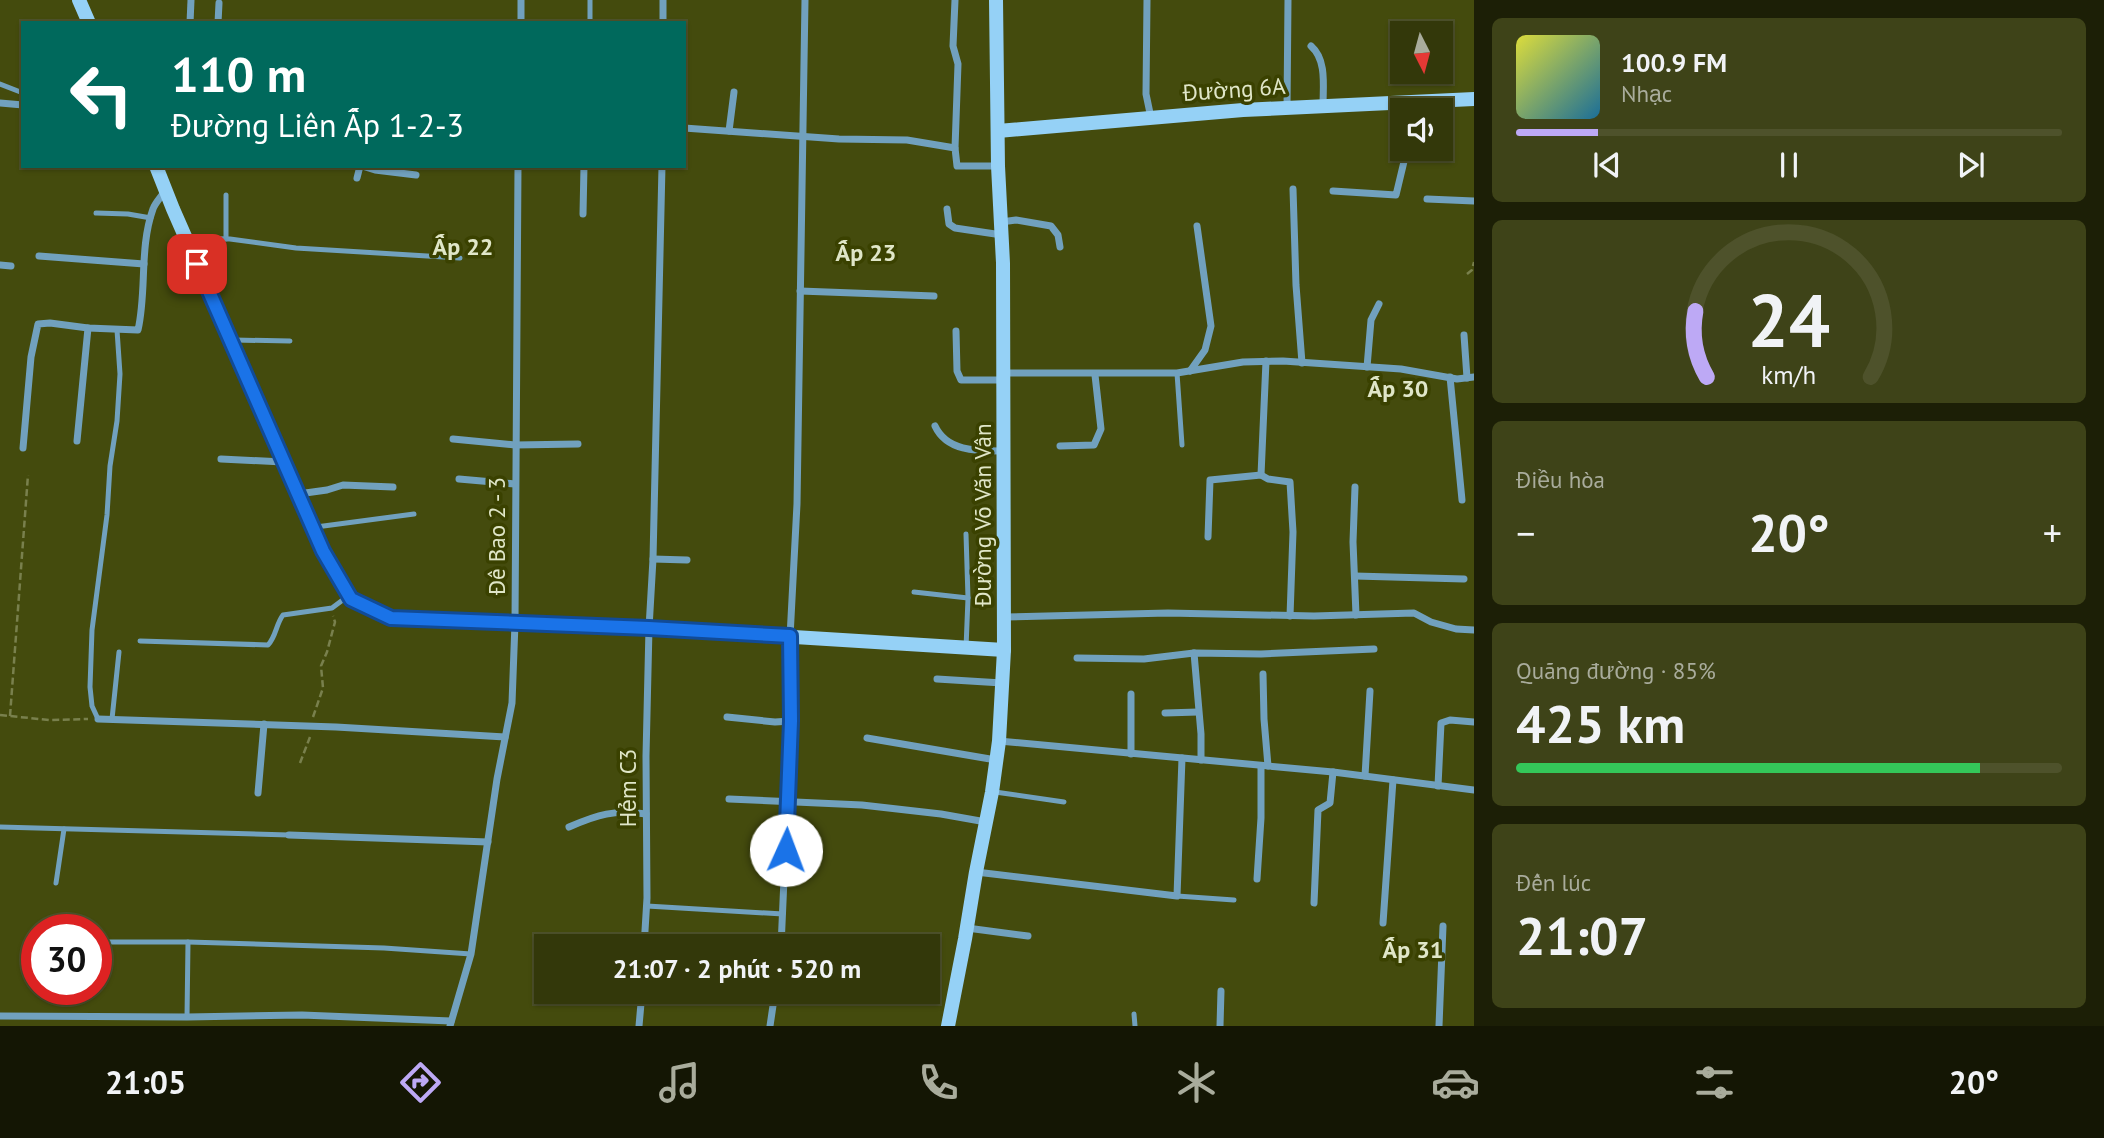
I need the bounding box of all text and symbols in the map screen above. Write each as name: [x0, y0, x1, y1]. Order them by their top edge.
north arrow: [1390, 21, 1452, 84]
map controls: [1390, 21, 1453, 161]
text: 110 m: [171, 42, 306, 106]
text: 100.9 FM: [1621, 46, 1727, 79]
icon: left: [56, 49, 147, 140]
street label: Đường 6A: [1181, 71, 1287, 107]
text: Nhạc: [1621, 79, 1672, 108]
button: sound: [1390, 98, 1453, 161]
text: Đường Liên Ấp 1-2-3: [171, 104, 464, 146]
icon: previous: [1588, 146, 1626, 184]
icon: pause: [1770, 146, 1808, 184]
icon: next: [1952, 146, 1990, 184]
district label: Ấp 22: [433, 231, 493, 262]
pin: [167, 234, 227, 294]
district label: Ấp 23: [836, 237, 896, 268]
icon: arrive: [178, 245, 216, 283]
text: 24: [1748, 274, 1830, 368]
text: km/h: [1762, 359, 1816, 391]
district label: Ấp 30: [1368, 373, 1428, 404]
street label: Đường Võ Văn Vân: [968, 423, 997, 608]
text: Điều hòa: [1516, 465, 1605, 494]
street label: Đê Bao 2 - 3: [482, 477, 511, 596]
text: 20°: [1748, 499, 1830, 566]
text: −: [1516, 508, 1535, 557]
text: +: [2043, 508, 2062, 557]
text: Quãng đường · 85%: [1516, 656, 1716, 685]
text: 425 km: [1516, 690, 1685, 757]
street label: Hẻm C3: [613, 749, 642, 827]
position arrow: [749, 813, 823, 887]
text: Đến lúc: [1516, 868, 1591, 897]
text: 21:07: [1516, 902, 1648, 969]
speed limit sign: 30: [21, 914, 112, 1005]
district label: Ấp 31: [1383, 934, 1443, 965]
text: 21:07 · 2 phút · 520 m: [613, 952, 861, 985]
icon: directions: [396, 1058, 445, 1107]
icon: music: [655, 1058, 704, 1107]
icon: phone: [914, 1058, 963, 1107]
icon: climate: [1172, 1058, 1221, 1107]
icon: car: [1431, 1058, 1480, 1107]
icon: filters: [1690, 1058, 1739, 1107]
text: 21:05: [105, 1061, 186, 1103]
text: 20°: [1949, 1061, 1999, 1103]

